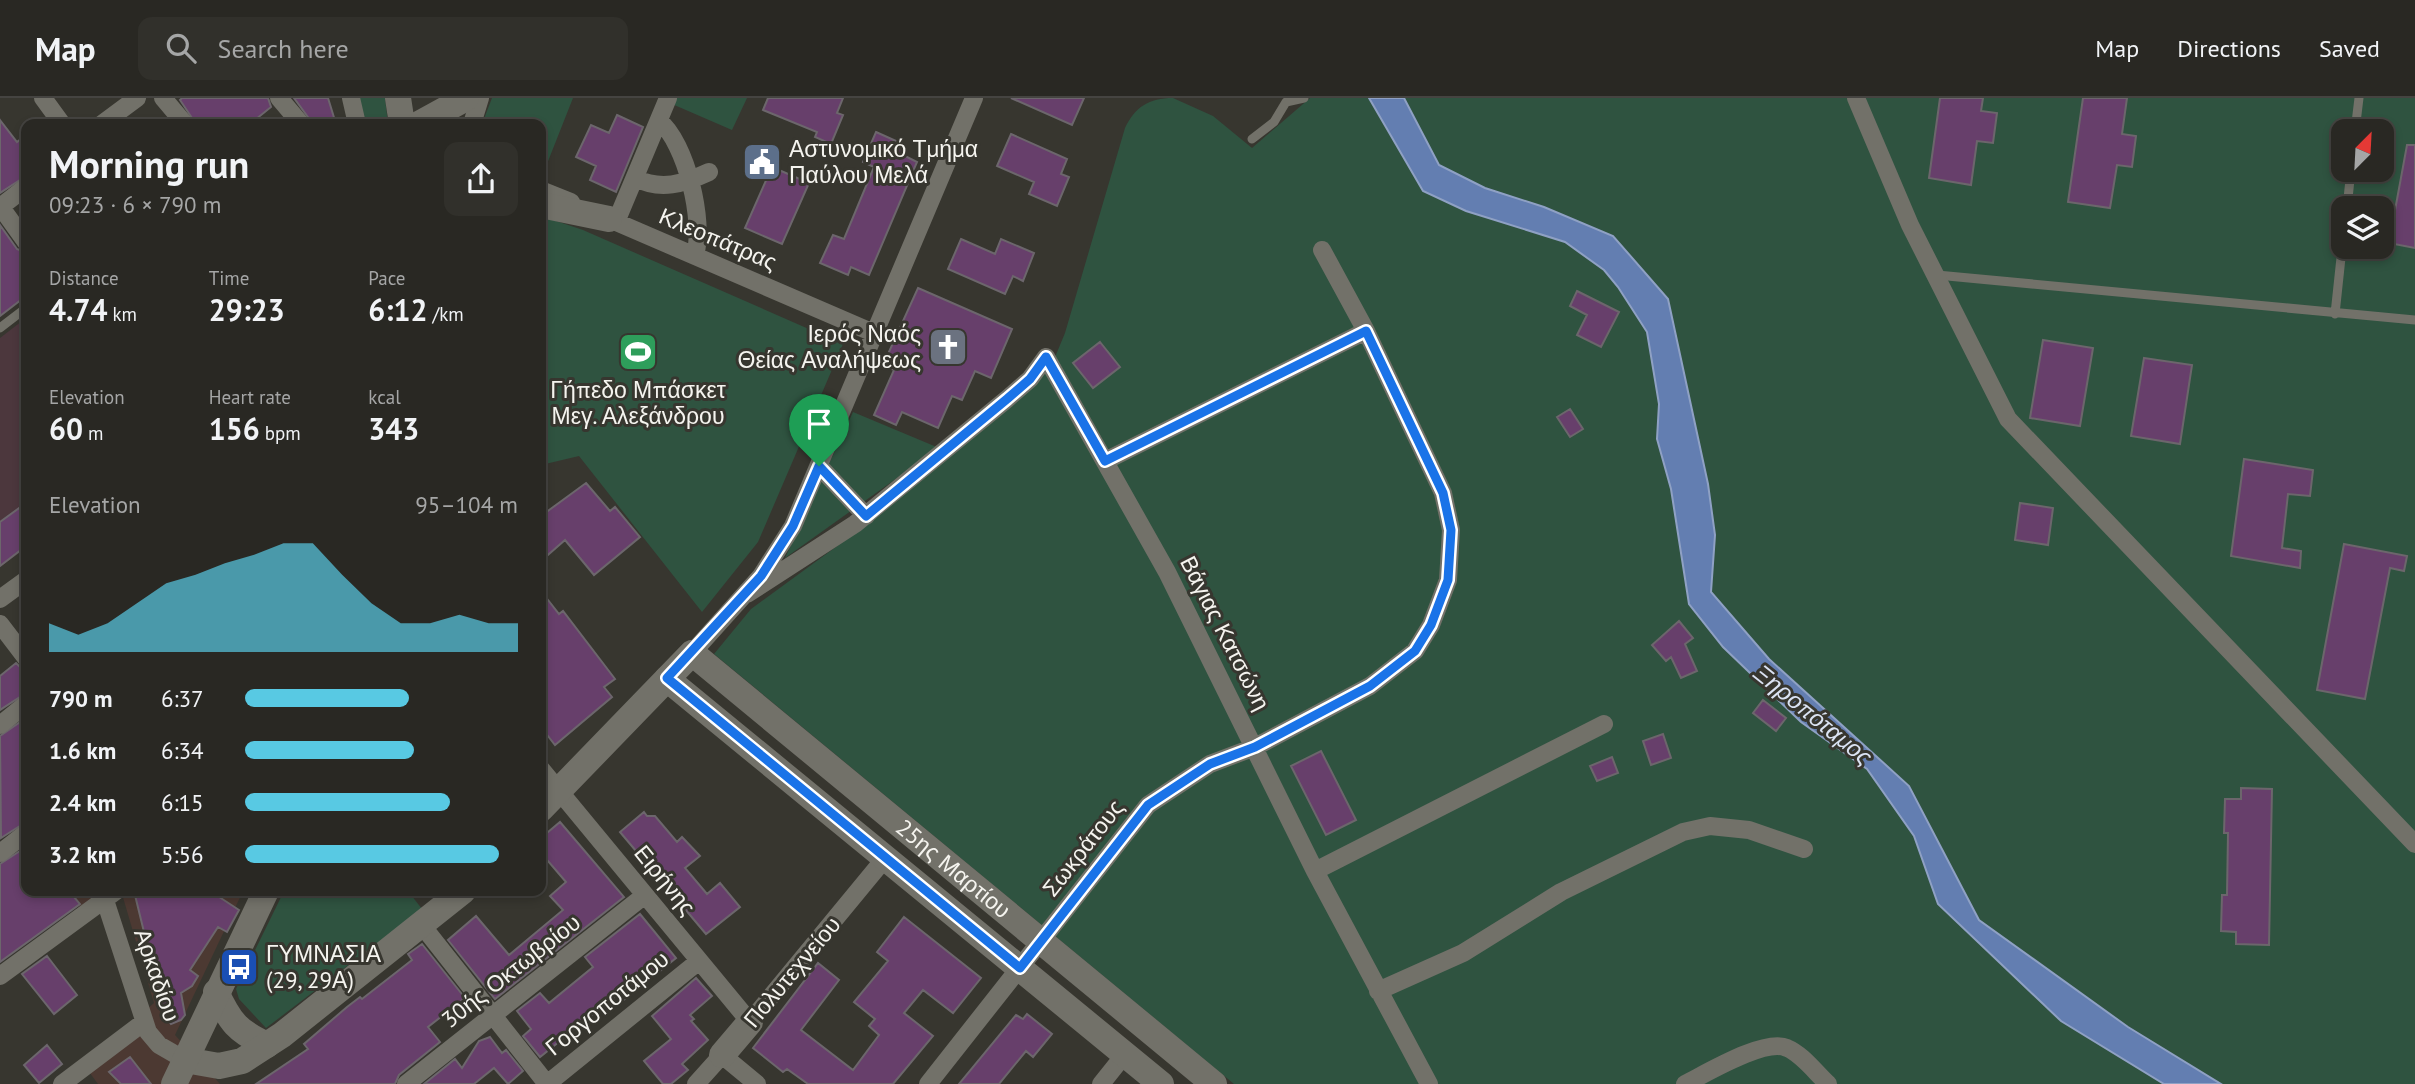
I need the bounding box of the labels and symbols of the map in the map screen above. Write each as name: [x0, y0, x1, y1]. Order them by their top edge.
north arrow: [2331, 119, 2394, 182]
place label: Αστυνομικό Τμήμα Παύλου Μελά: [789, 134, 978, 189]
public building icon: Αστυνομικό Τμήμα Παύλου Μελά: [741, 141, 783, 183]
street label: Κλεοπάτρας: [655, 201, 781, 276]
place label: Ιερός Ναός Θείας Αναλήψεως: [738, 319, 921, 374]
church icon: Ιερός Ναός Θείας Αναλήψεως: [927, 326, 969, 368]
sports icon: Γήπεδο Μπάσκετ Μεγ. Αλεξάνδρου: [617, 331, 659, 373]
place label: Γήπεδο Μπάσκετ Μεγ. Αλεξάνδρου: [550, 375, 726, 430]
pin: [789, 394, 849, 466]
street label: Βάγιας Κατσώνη: [1174, 551, 1277, 715]
water label: Ξηροπόταμος: [1747, 657, 1879, 772]
street label: Σωκράτους: [1036, 793, 1130, 902]
street label: 25ης Μαρτίου: [890, 813, 1017, 924]
street label: Ειρήνης: [628, 839, 702, 921]
street label: 30ής Οκτωβρίου: [436, 907, 586, 1034]
street label: Πολυτεχνείου: [737, 910, 846, 1033]
street label: Αρκαδίου: [128, 925, 187, 1025]
place label: ΓΥΜΝΑΣΙΑ (29, 29Α): [266, 939, 382, 994]
street label: Γοργοποτάμου: [539, 944, 674, 1061]
bus stop icon: ΓΥΜΝΑΣΙΑ (29, 29Α): [218, 946, 260, 988]

